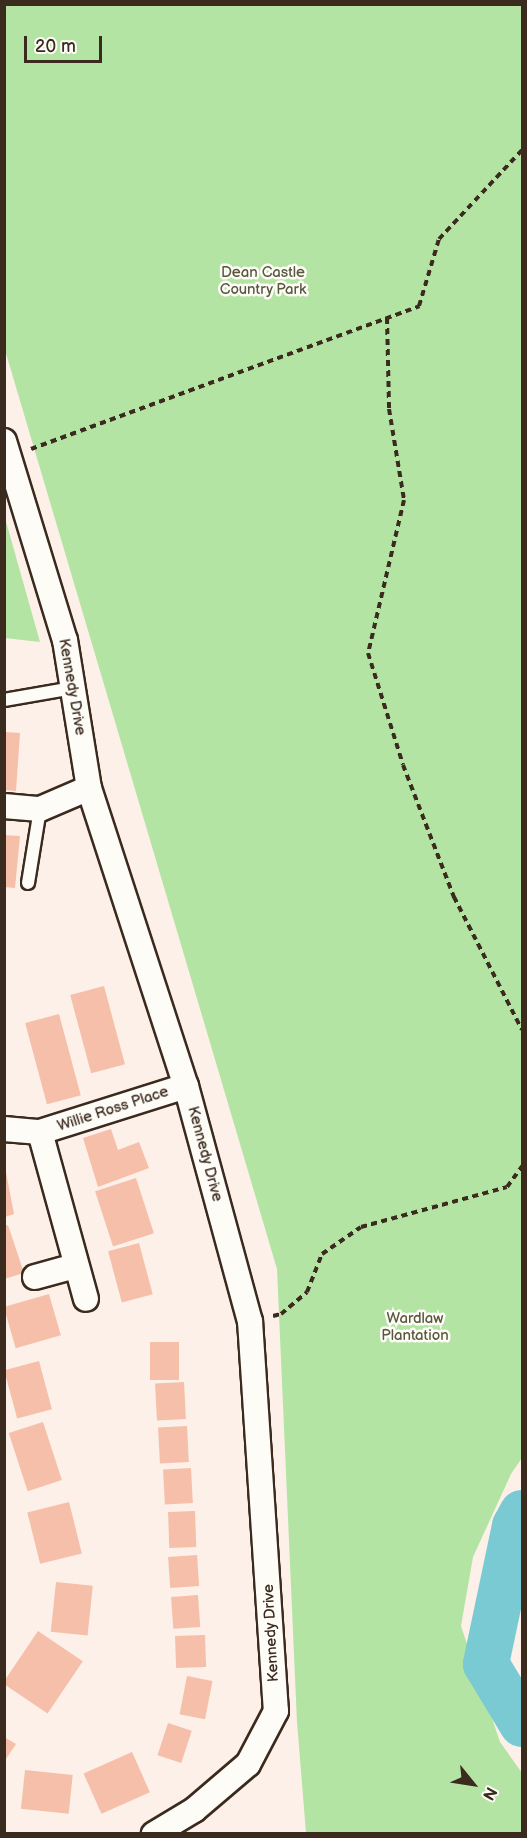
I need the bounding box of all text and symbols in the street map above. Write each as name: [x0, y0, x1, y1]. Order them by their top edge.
scale bar: [27, 24, 105, 62]
text: 20 m: [35, 36, 76, 57]
park label: Dean Castle Country Park: [219, 263, 307, 298]
street label: Kennedy Drive: [55, 637, 89, 737]
street label: Willie Ross Place: [55, 1083, 171, 1135]
street label: Kennedy Drive: [184, 1104, 226, 1204]
park label: Wardlaw Plantation: [381, 1309, 449, 1344]
street label: Kennedy Drive: [259, 1583, 283, 1683]
north arrow: [443, 1754, 503, 1814]
text: N: [478, 1783, 500, 1803]

